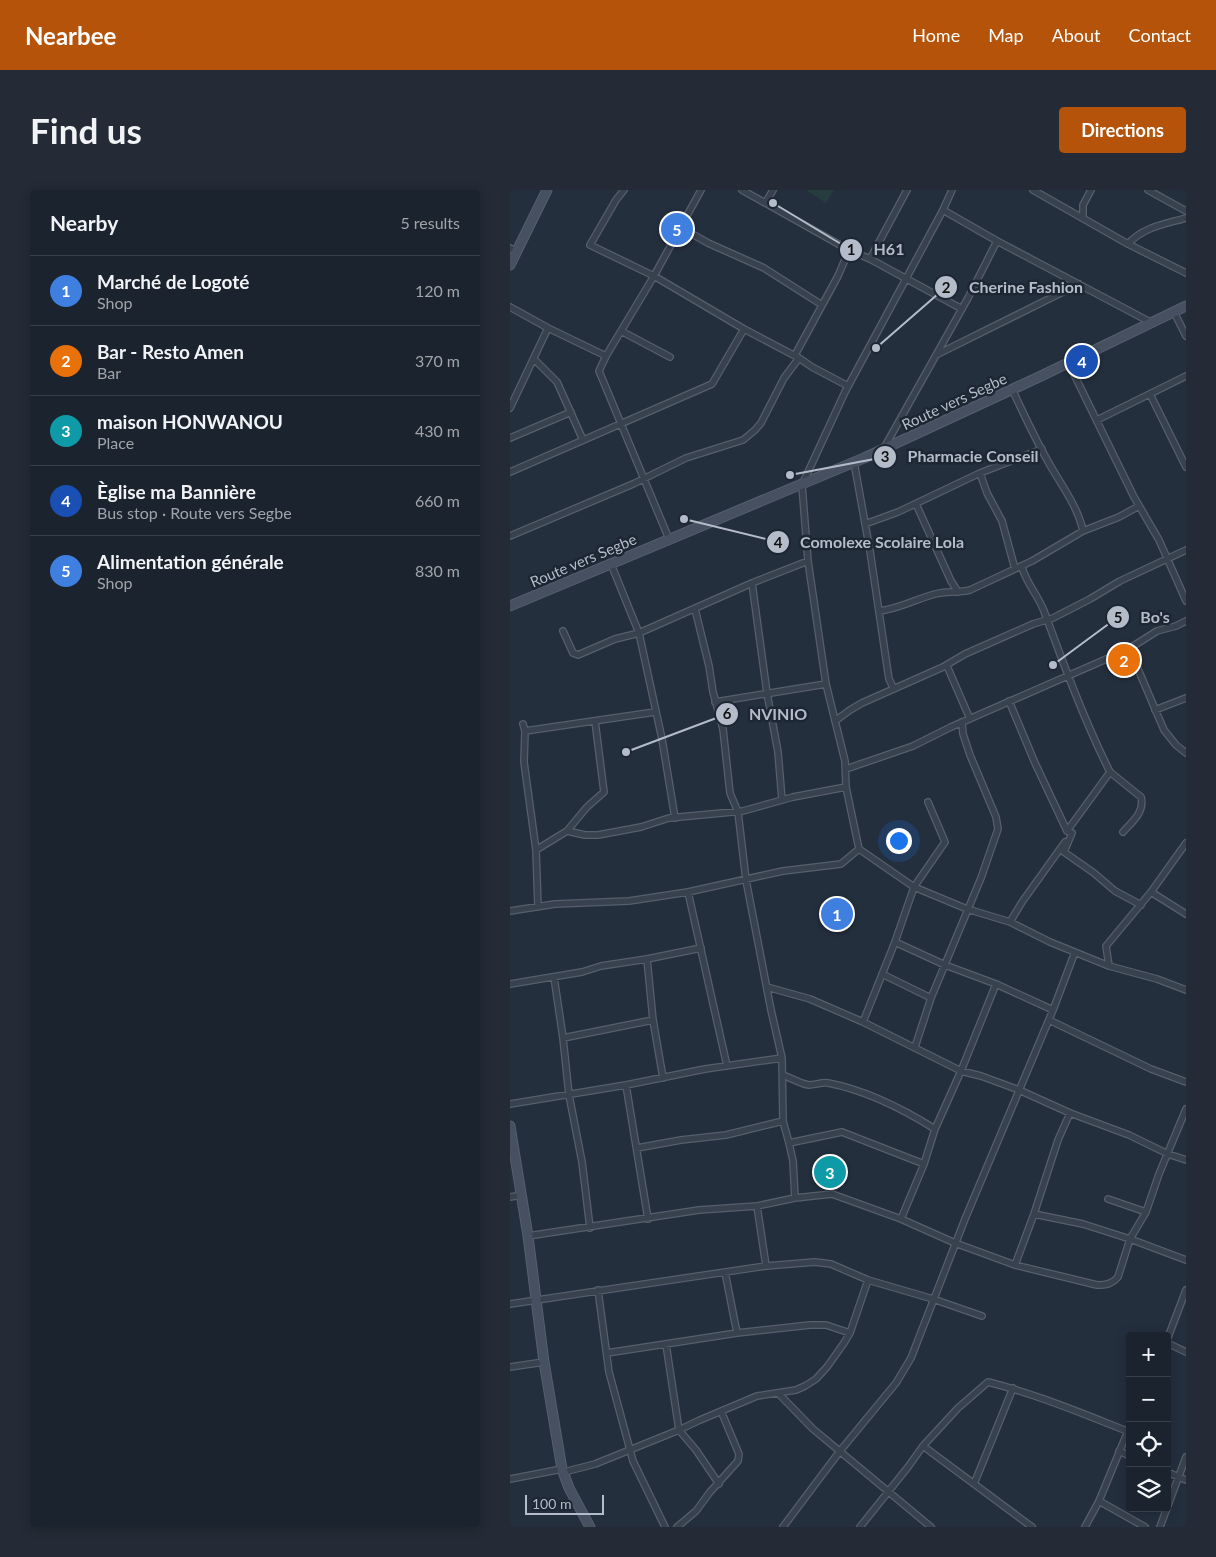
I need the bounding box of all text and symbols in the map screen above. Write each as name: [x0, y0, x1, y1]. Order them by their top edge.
text: Nearbee: [25, 21, 116, 50]
text: Home: [912, 24, 960, 46]
text: Map: [988, 24, 1024, 46]
text: About: [1052, 24, 1101, 46]
text: Contact: [1129, 24, 1191, 46]
button: Directions: [1059, 107, 1186, 153]
text: Find us: [30, 109, 142, 151]
text: Nearby: [50, 210, 118, 235]
pin: 5: [661, 210, 693, 248]
text: 5 results: [400, 213, 460, 232]
callout: H61: [839, 234, 915, 265]
text: H61: [874, 239, 904, 258]
text: 1: [847, 240, 855, 258]
text: Marché de Logoté: [97, 270, 249, 293]
callout: Cherine Fashion: [934, 272, 1093, 303]
text: Cherine Fashion: [969, 277, 1083, 296]
text: 2: [942, 278, 951, 296]
text: 1: [61, 281, 71, 300]
text: 120 m: [415, 281, 460, 300]
text: Shop: [97, 293, 133, 312]
text: Bar - Resto Amen: [97, 340, 244, 363]
pin: 4: [1066, 342, 1098, 380]
text: 2: [61, 351, 71, 370]
text: 370 m: [415, 351, 460, 370]
text: Bar: [97, 363, 121, 382]
street label: Route vers Segbe: [899, 369, 1009, 433]
text: maison HONWANOU: [97, 410, 283, 433]
text: 3: [61, 421, 71, 440]
text: 430 m: [415, 421, 460, 440]
text: Place: [97, 433, 134, 452]
callout: Pharmacie Conseil: [872, 441, 1048, 472]
text: Pharmacie Conseil: [908, 446, 1038, 465]
text: 3: [881, 447, 889, 465]
text: Èglise ma Bannière: [97, 480, 256, 503]
text: 4: [61, 491, 71, 510]
text: 660 m: [415, 491, 460, 510]
text: Bus stop · Route vers Segbe: [97, 503, 292, 522]
callout: Comolexe Scolaire Lola: [765, 527, 974, 558]
street label: Route vers Segbe: [527, 529, 639, 591]
text: Comolexe Scolaire Lola: [800, 532, 964, 551]
text: 4: [774, 533, 783, 551]
text: Alimentation générale: [97, 550, 284, 573]
text: 5: [61, 561, 71, 580]
text: 830 m: [415, 561, 460, 580]
text: Shop: [97, 573, 133, 592]
callout: Bo's: [1105, 602, 1179, 633]
text: Bo's: [1140, 607, 1170, 626]
text: 5: [1114, 608, 1122, 626]
pin: 2: [1108, 641, 1140, 679]
callout: NVINIO: [714, 699, 818, 730]
text: 6: [723, 704, 732, 722]
text: NVINIO: [749, 704, 807, 723]
your location: [886, 828, 912, 854]
pin: 1: [821, 895, 853, 933]
pin: 3: [814, 1153, 846, 1191]
map controls: [1126, 1332, 1171, 1512]
button: +: [1126, 1332, 1171, 1377]
button: −: [1126, 1377, 1171, 1422]
button: locate: [1126, 1422, 1171, 1467]
button: layers: [1126, 1467, 1171, 1512]
scale bar: [525, 1492, 604, 1515]
text: 100 m: [532, 1495, 571, 1512]

